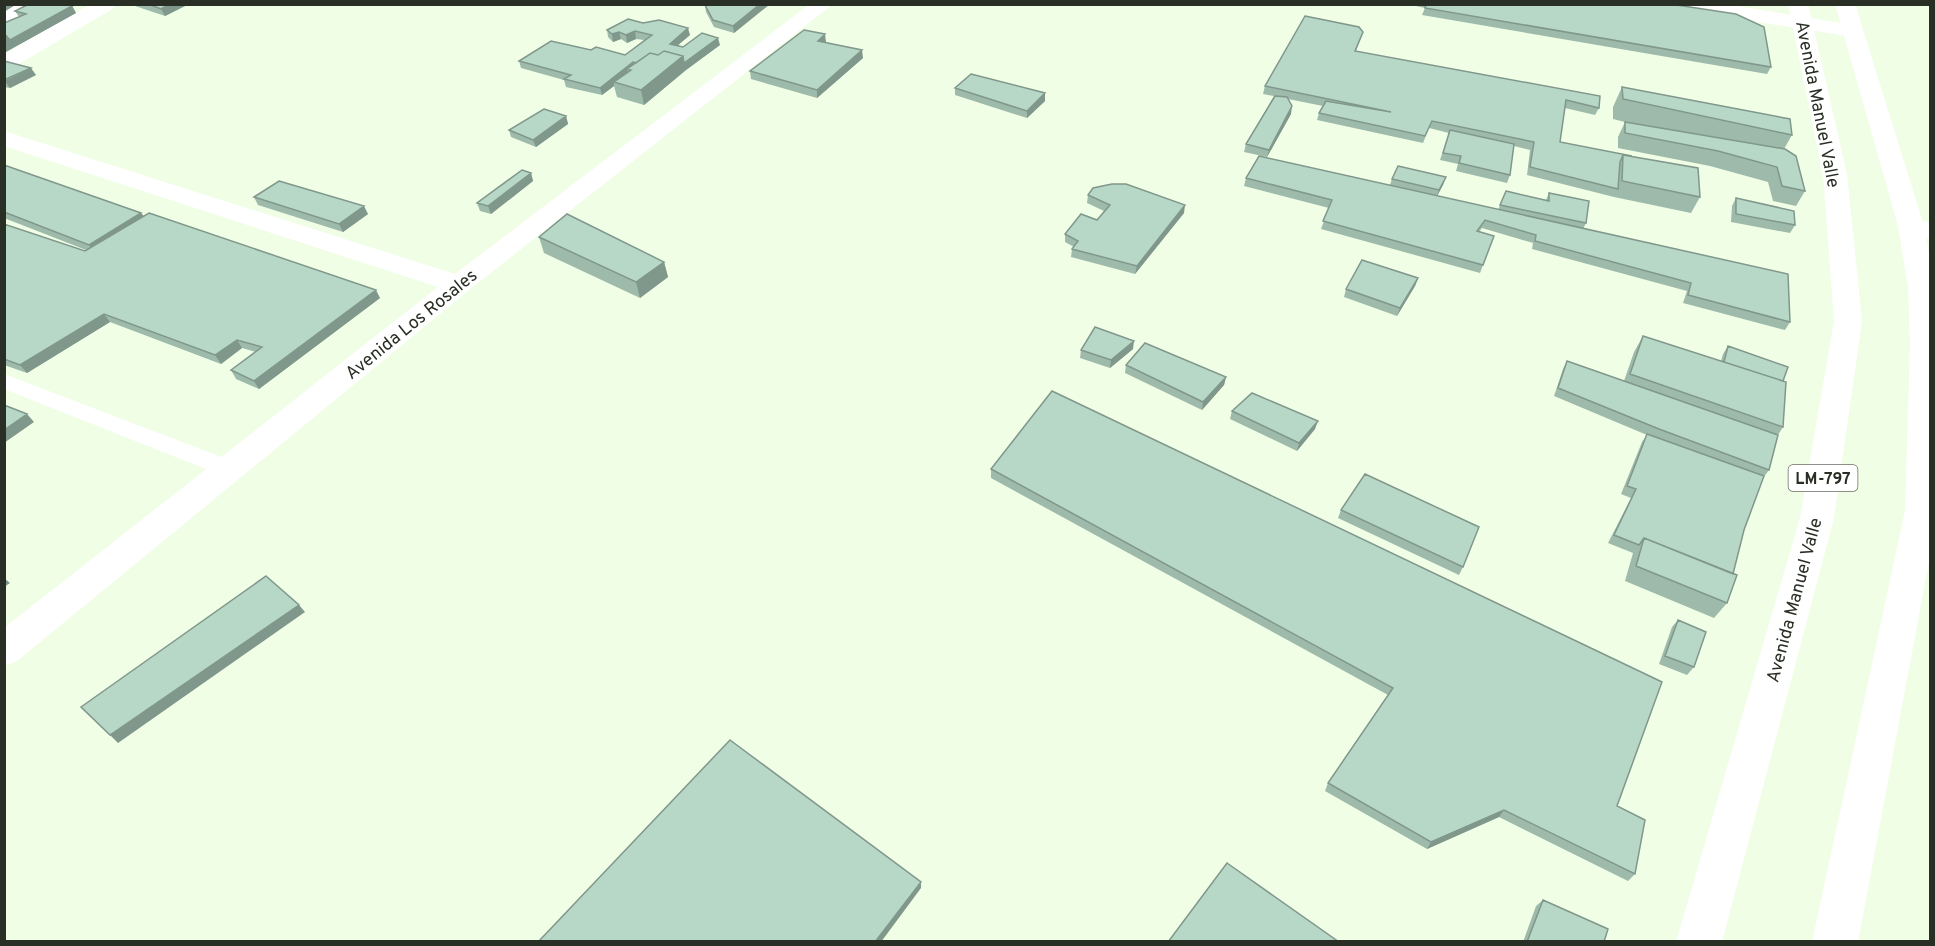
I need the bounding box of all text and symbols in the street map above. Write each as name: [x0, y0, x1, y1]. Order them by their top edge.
street label: Avenida Manuel Valle: [1789, 19, 1844, 190]
street label: Avenida Los Rosales: [341, 265, 483, 385]
road number: LM-797: [1788, 465, 1858, 491]
street label: Avenida Manuel Valle: [1762, 515, 1829, 685]

